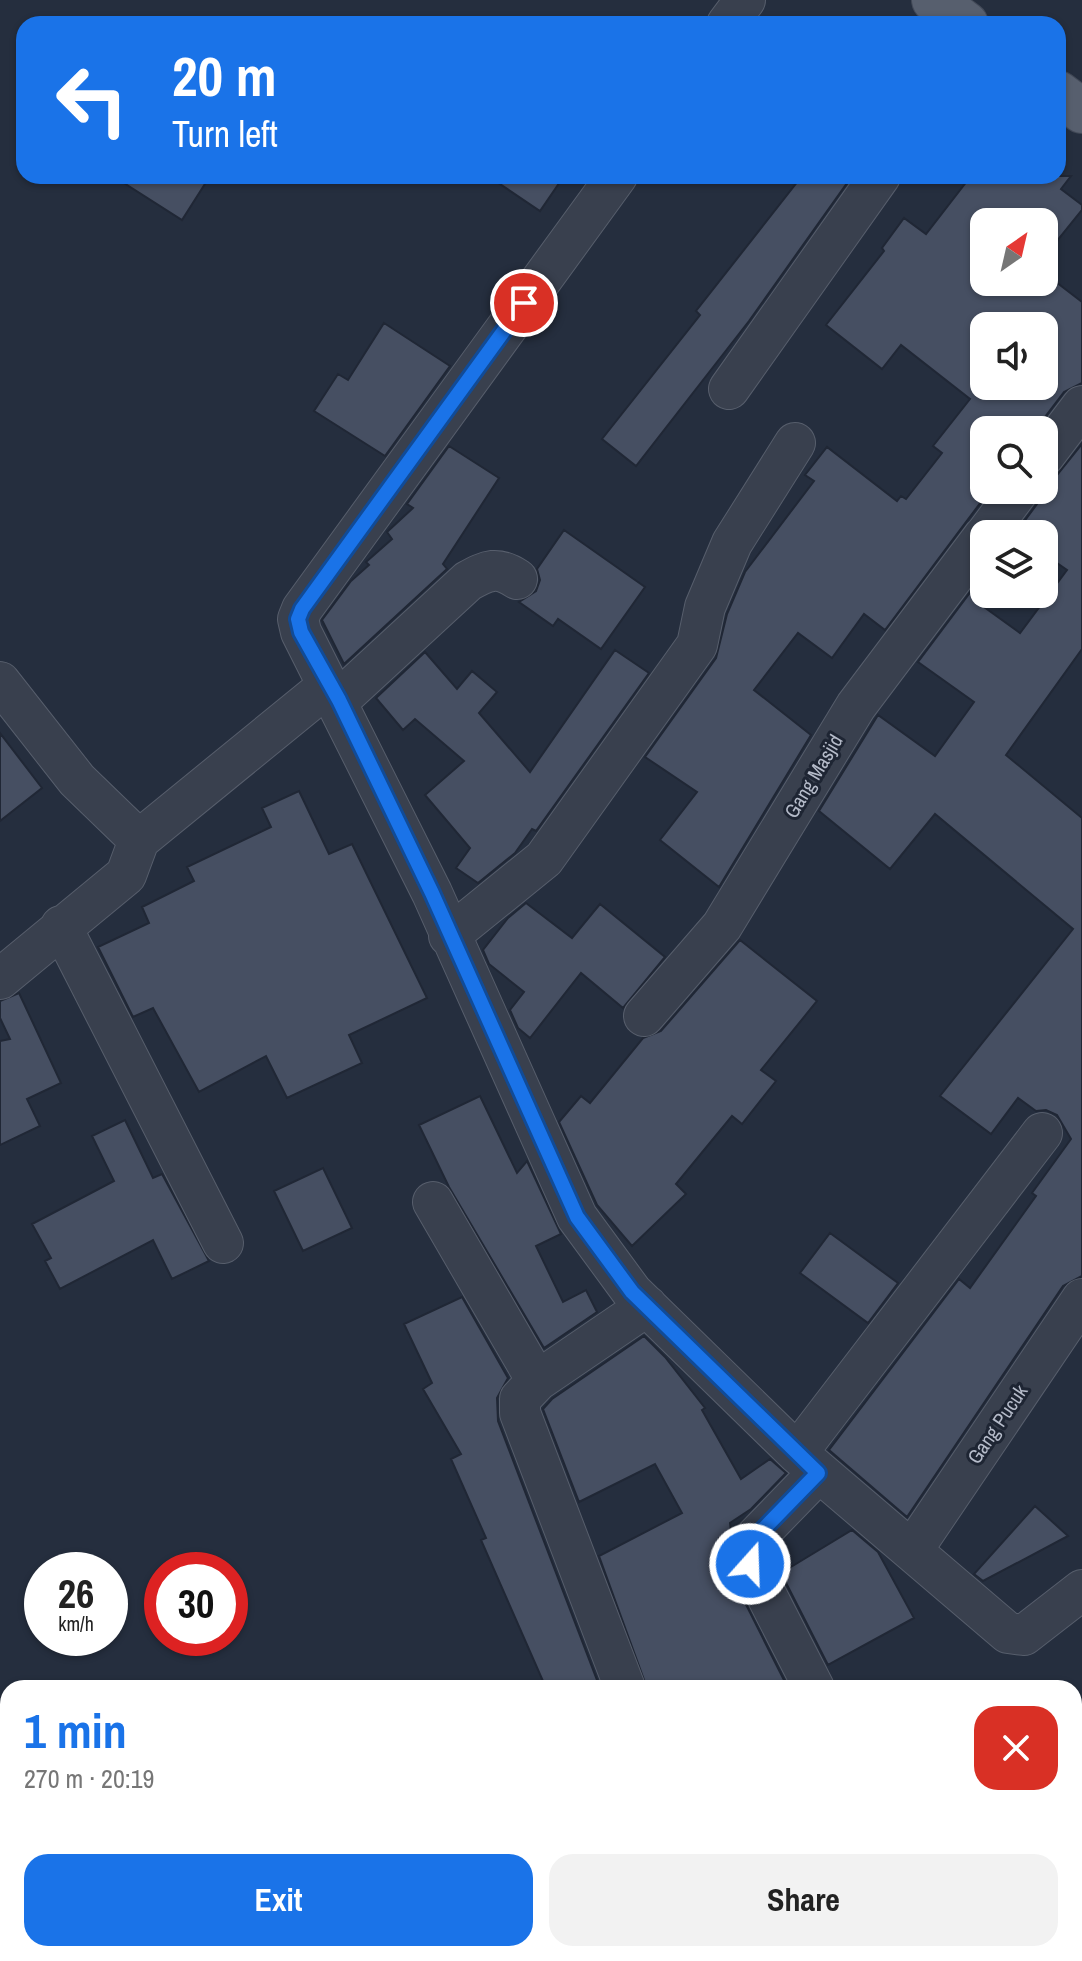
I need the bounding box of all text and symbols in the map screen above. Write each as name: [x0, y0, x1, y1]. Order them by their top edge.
text: 20 m: [172, 38, 277, 113]
icon: left: [40, 48, 144, 152]
text: Turn left: [172, 110, 278, 158]
north arrow: [970, 208, 1058, 296]
map controls: [970, 208, 1058, 608]
pin: [490, 269, 558, 337]
icon: arrive: [502, 281, 546, 325]
button: sound: [970, 312, 1058, 400]
button: search: [970, 416, 1058, 504]
button: layers: [970, 520, 1058, 608]
street label: Gang Masjid: [777, 729, 849, 823]
street label: Gang Pucuk: [961, 1378, 1034, 1469]
position arrow: [708, 1522, 792, 1606]
speed limit sign: 30: [144, 1552, 248, 1656]
text: 26: [58, 1567, 94, 1620]
text: km/h: [58, 1610, 94, 1637]
text: 1 min: [24, 1698, 127, 1763]
button: close: [974, 1706, 1058, 1790]
text: 270 m · 20:19: [24, 1761, 154, 1796]
button: Exit: [24, 1854, 533, 1946]
button: Share: [549, 1854, 1058, 1946]

